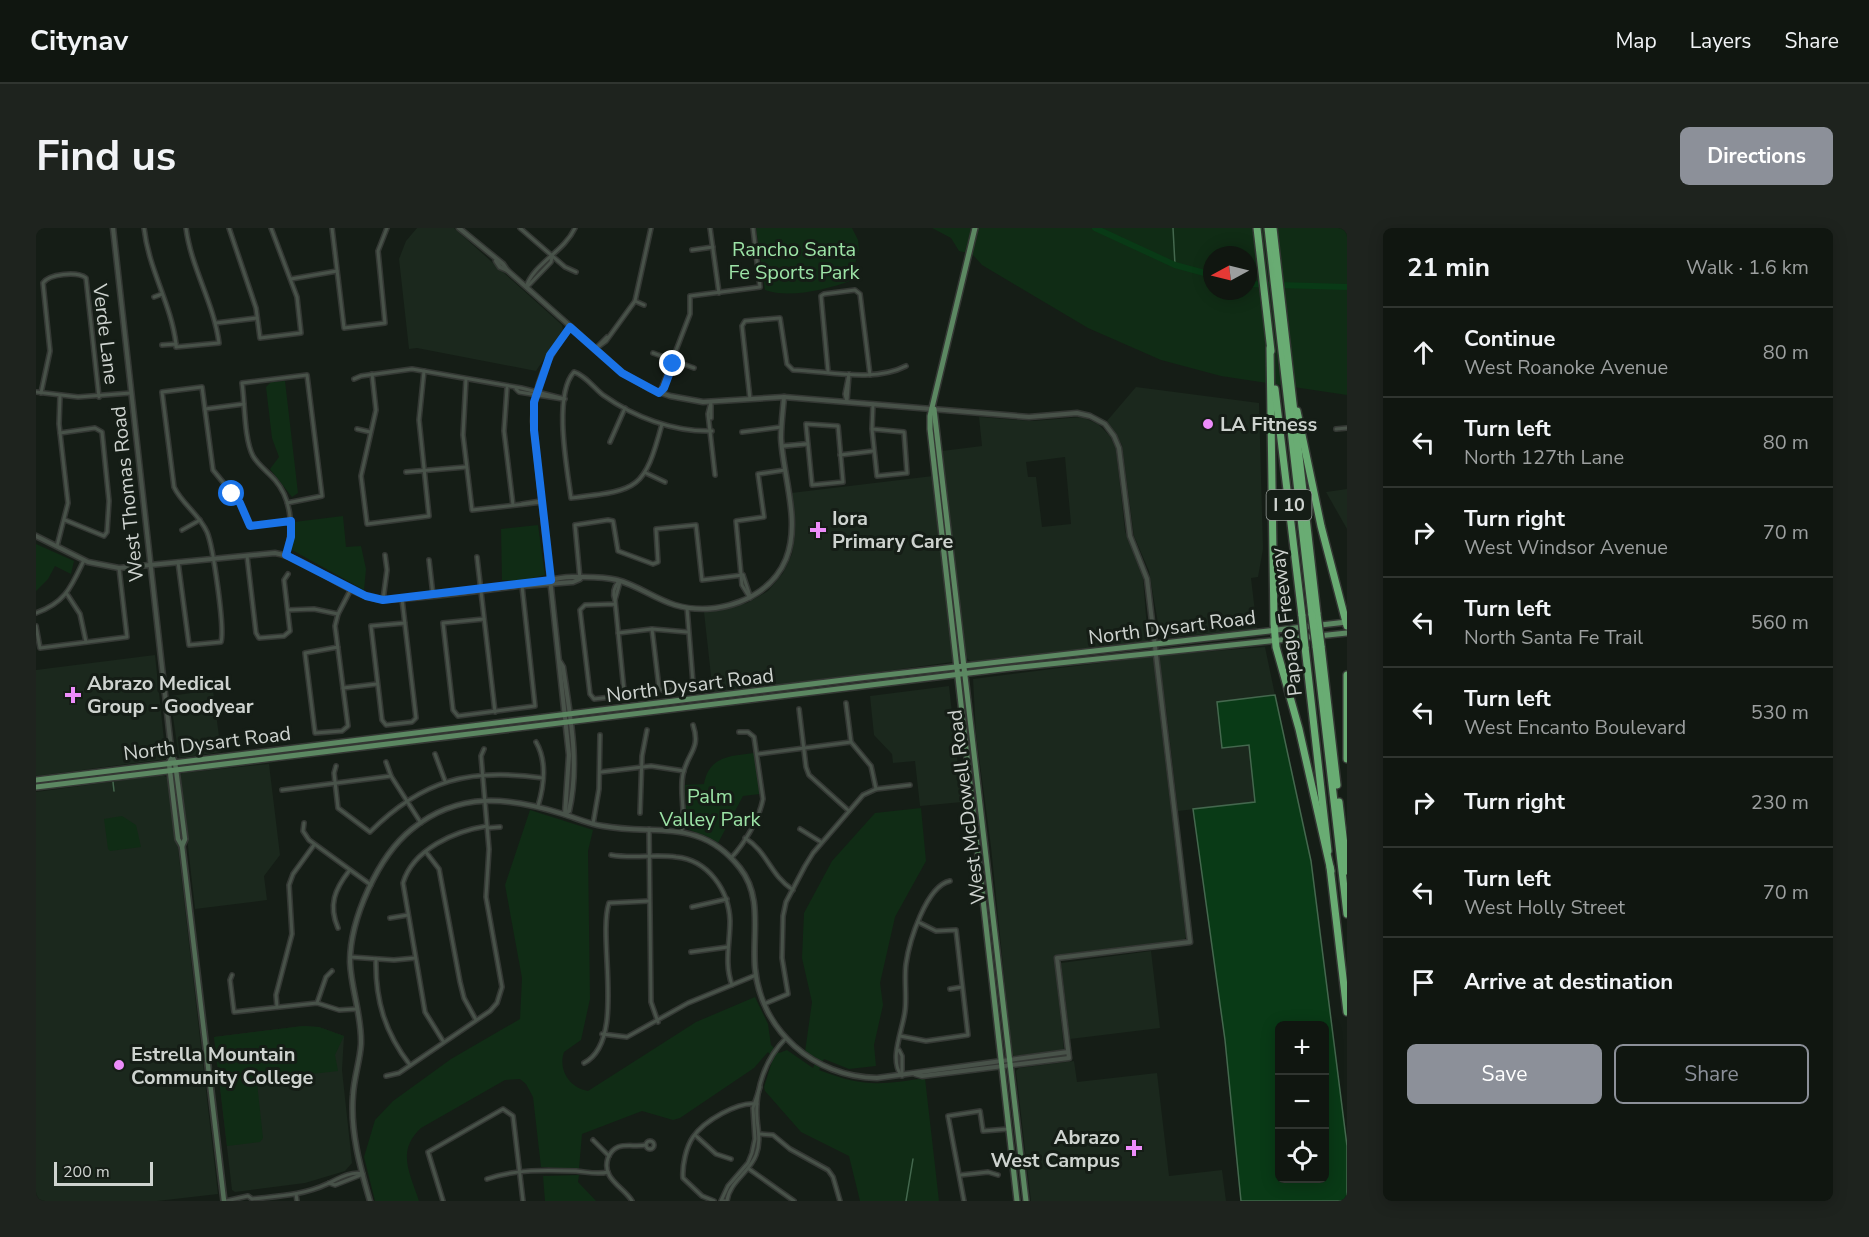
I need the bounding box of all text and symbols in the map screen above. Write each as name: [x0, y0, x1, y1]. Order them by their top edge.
text: Citynav: [30, 22, 128, 60]
text: Map: [1615, 27, 1657, 55]
text: Layers: [1690, 27, 1751, 55]
text: Share: [1784, 27, 1839, 55]
button: Directions: [1680, 127, 1833, 185]
text: Find us: [36, 128, 176, 185]
park label: Rancho Santa Fe Sports Park: [729, 236, 860, 286]
north arrow: [1203, 246, 1257, 300]
text: 21 min: [1407, 250, 1490, 285]
text: Walk · 1.6 km: [1686, 254, 1809, 281]
street label: Verde Lane: [86, 281, 125, 386]
text: Continue: [1464, 324, 1555, 354]
icon: ahead: [1407, 336, 1440, 369]
text: 80 m: [1763, 339, 1809, 366]
route end: [659, 350, 685, 376]
text: West Roanoke Avenue: [1464, 354, 1668, 381]
street label: West Thomas Road: [105, 405, 150, 583]
place label: LA Fitness: [1220, 411, 1318, 438]
text: Turn left: [1464, 414, 1551, 444]
marker: LA Fitness: [1201, 417, 1215, 431]
icon: left: [1407, 426, 1440, 459]
text: 80 m: [1763, 429, 1809, 456]
text: North 127th Lane: [1464, 444, 1624, 471]
route start: [218, 480, 244, 506]
road number: I 10: [1266, 490, 1312, 520]
text: Turn right: [1464, 504, 1565, 534]
place label: Iora Primary Care: [832, 505, 953, 555]
icon: right: [1407, 516, 1440, 549]
text: 70 m: [1763, 519, 1809, 546]
marker: Iora Primary Care: [809, 521, 827, 539]
text: West Windsor Avenue: [1464, 534, 1668, 561]
street label: Papago Freeway: [1264, 545, 1309, 698]
text: Turn left: [1464, 594, 1551, 624]
street label: North Dysart Road: [1087, 604, 1257, 651]
icon: left: [1407, 606, 1440, 639]
text: 560 m: [1751, 609, 1809, 636]
text: North Santa Fe Trail: [1464, 624, 1643, 651]
street label: North Dysart Road: [605, 662, 775, 709]
place label: Abrazo Medical Group - Goodyear: [87, 670, 254, 720]
text: Turn left: [1464, 684, 1551, 714]
marker: Abrazo Medical Group - Goodyear: [64, 686, 82, 704]
icon: left: [1407, 696, 1440, 729]
text: 530 m: [1751, 699, 1809, 726]
street label: West McDowell Road: [941, 708, 992, 906]
text: West Encanto Boulevard: [1464, 714, 1686, 741]
street label: North Dysart Road: [122, 720, 292, 767]
park label: Palm Valley Park: [659, 783, 761, 833]
icon: right: [1407, 786, 1440, 819]
text: Turn right: [1464, 787, 1565, 817]
text: 230 m: [1751, 789, 1809, 816]
text: Turn left: [1464, 864, 1551, 894]
icon: left: [1407, 876, 1440, 909]
text: 70 m: [1763, 879, 1809, 906]
text: West Holly Street: [1464, 894, 1625, 921]
icon: arrive: [1407, 966, 1440, 999]
text: Arrive at destination: [1464, 967, 1673, 997]
map controls: [1275, 1021, 1329, 1183]
button: +: [1275, 1021, 1329, 1075]
place label: Estrella Mountain Community College: [131, 1041, 314, 1091]
button: Save: [1407, 1044, 1602, 1104]
button: Share: [1614, 1044, 1809, 1104]
marker: Estrella Mountain Community College: [112, 1058, 126, 1072]
button: −: [1275, 1075, 1329, 1129]
place label: Abrazo West Campus: [990, 1124, 1120, 1174]
button: locate: [1275, 1129, 1329, 1183]
marker: Abrazo West Campus: [1125, 1139, 1143, 1157]
scale bar: [54, 1159, 153, 1186]
text: 200 m: [63, 1161, 110, 1183]

